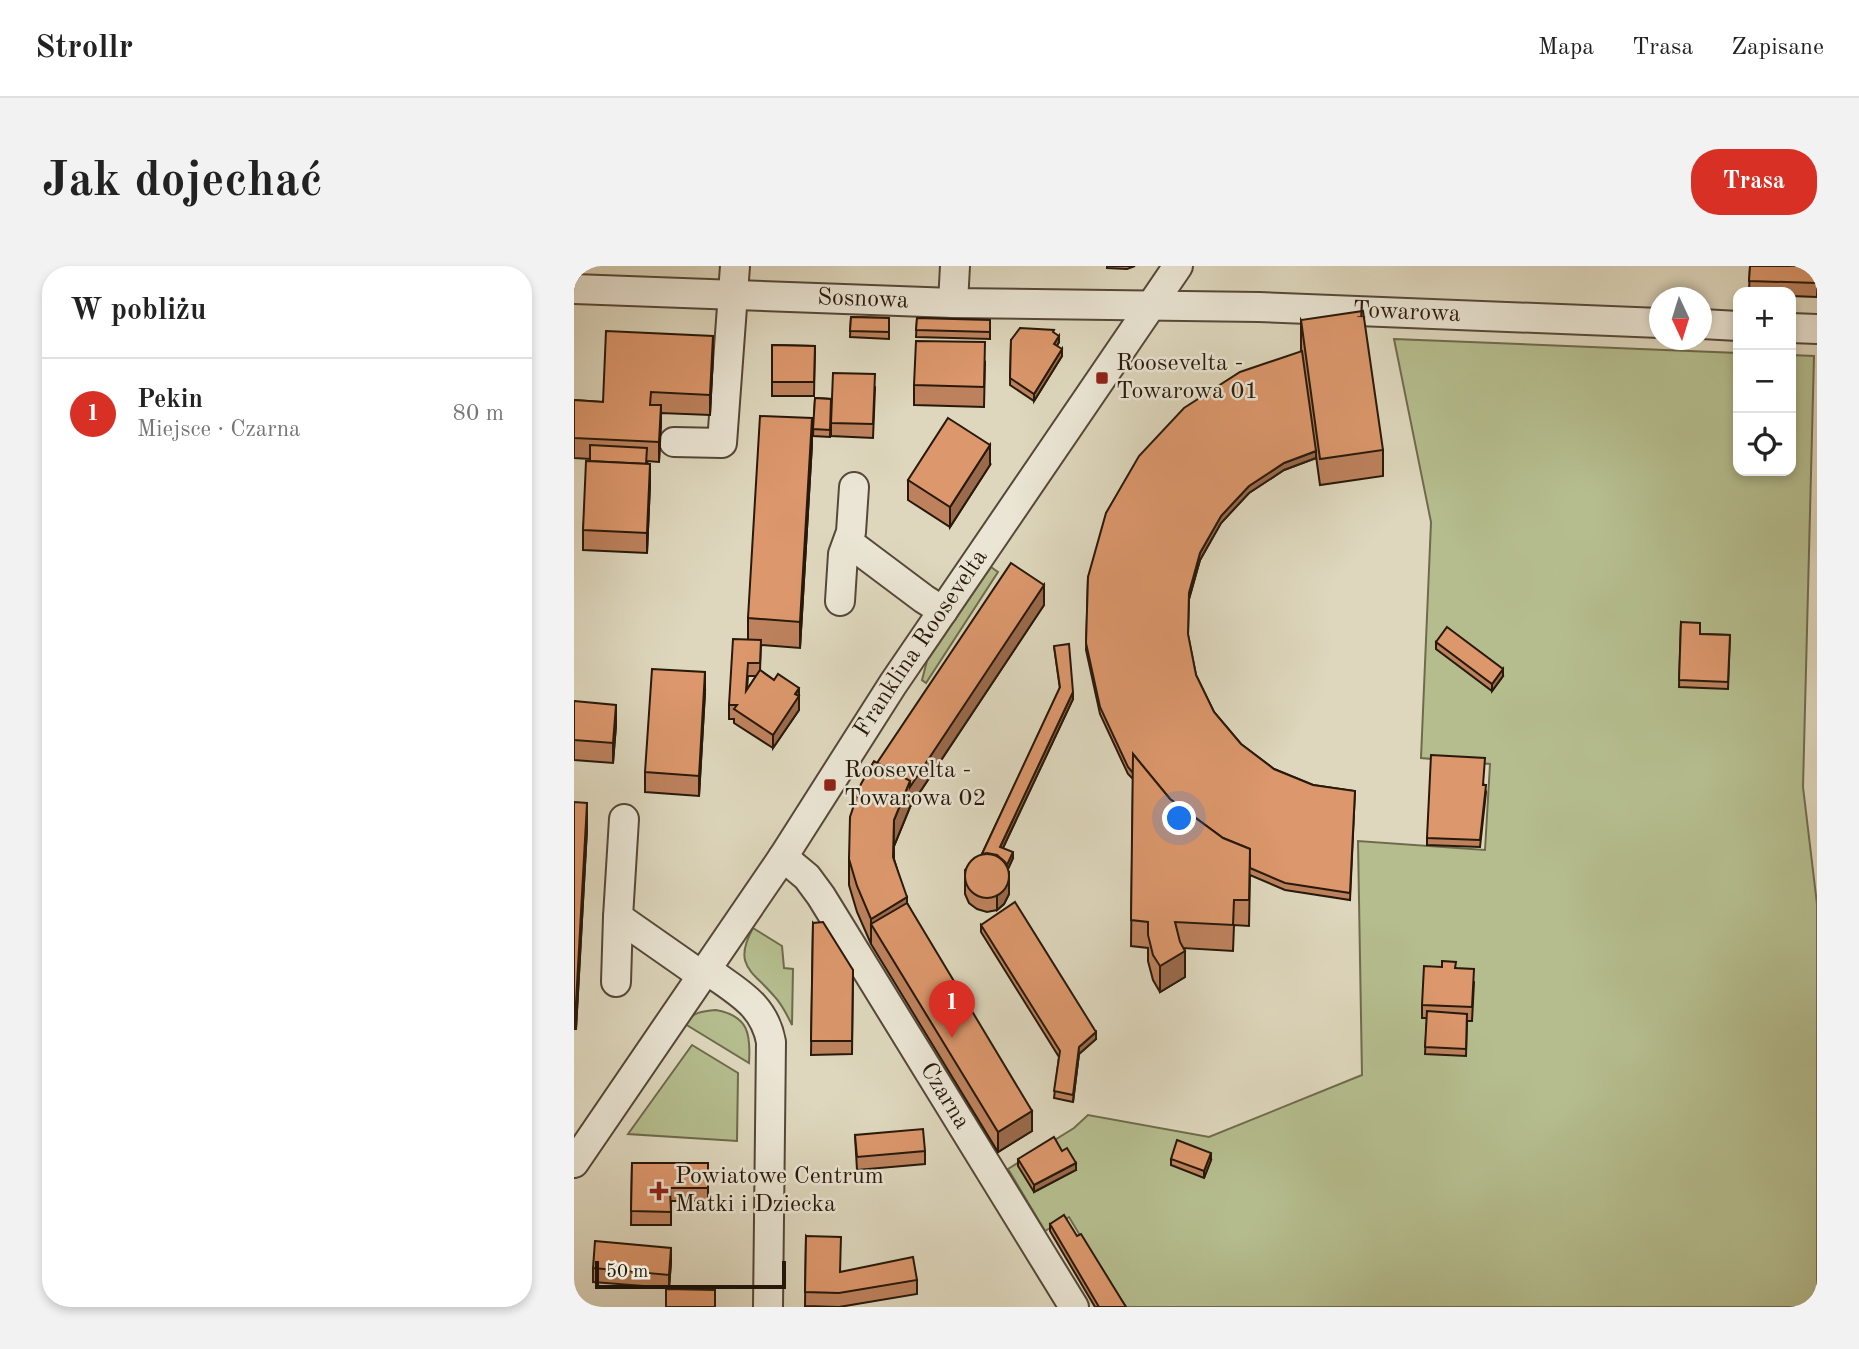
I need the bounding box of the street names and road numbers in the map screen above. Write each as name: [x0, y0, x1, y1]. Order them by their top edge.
street label: Sosnowa: [817, 286, 909, 313]
street label: Towarowa: [1352, 299, 1461, 327]
street label: Franklina Roosevelta: [850, 545, 993, 741]
street label: Czarna: [915, 1059, 974, 1134]

